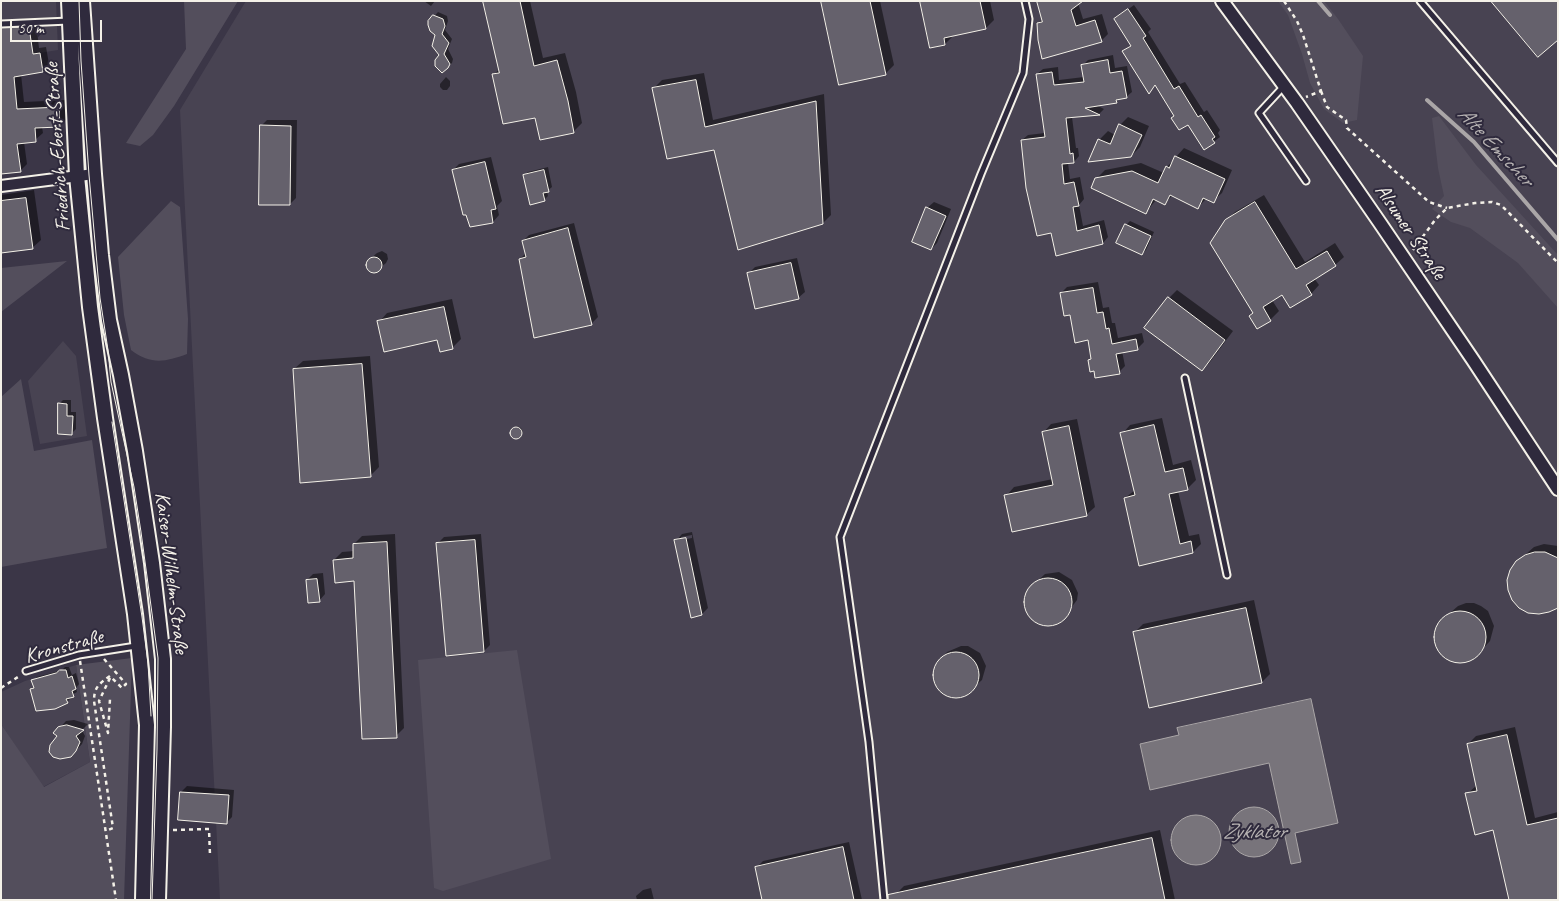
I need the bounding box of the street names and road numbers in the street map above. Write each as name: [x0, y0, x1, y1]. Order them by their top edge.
street label: Friedrich-Ebert-Straße: [40, 62, 76, 232]
street label: Alsumer Straße: [1369, 179, 1451, 285]
street label: Kaiser-Wilhelm-Straße: [149, 491, 193, 655]
street label: Kronstraße: [22, 624, 106, 670]

